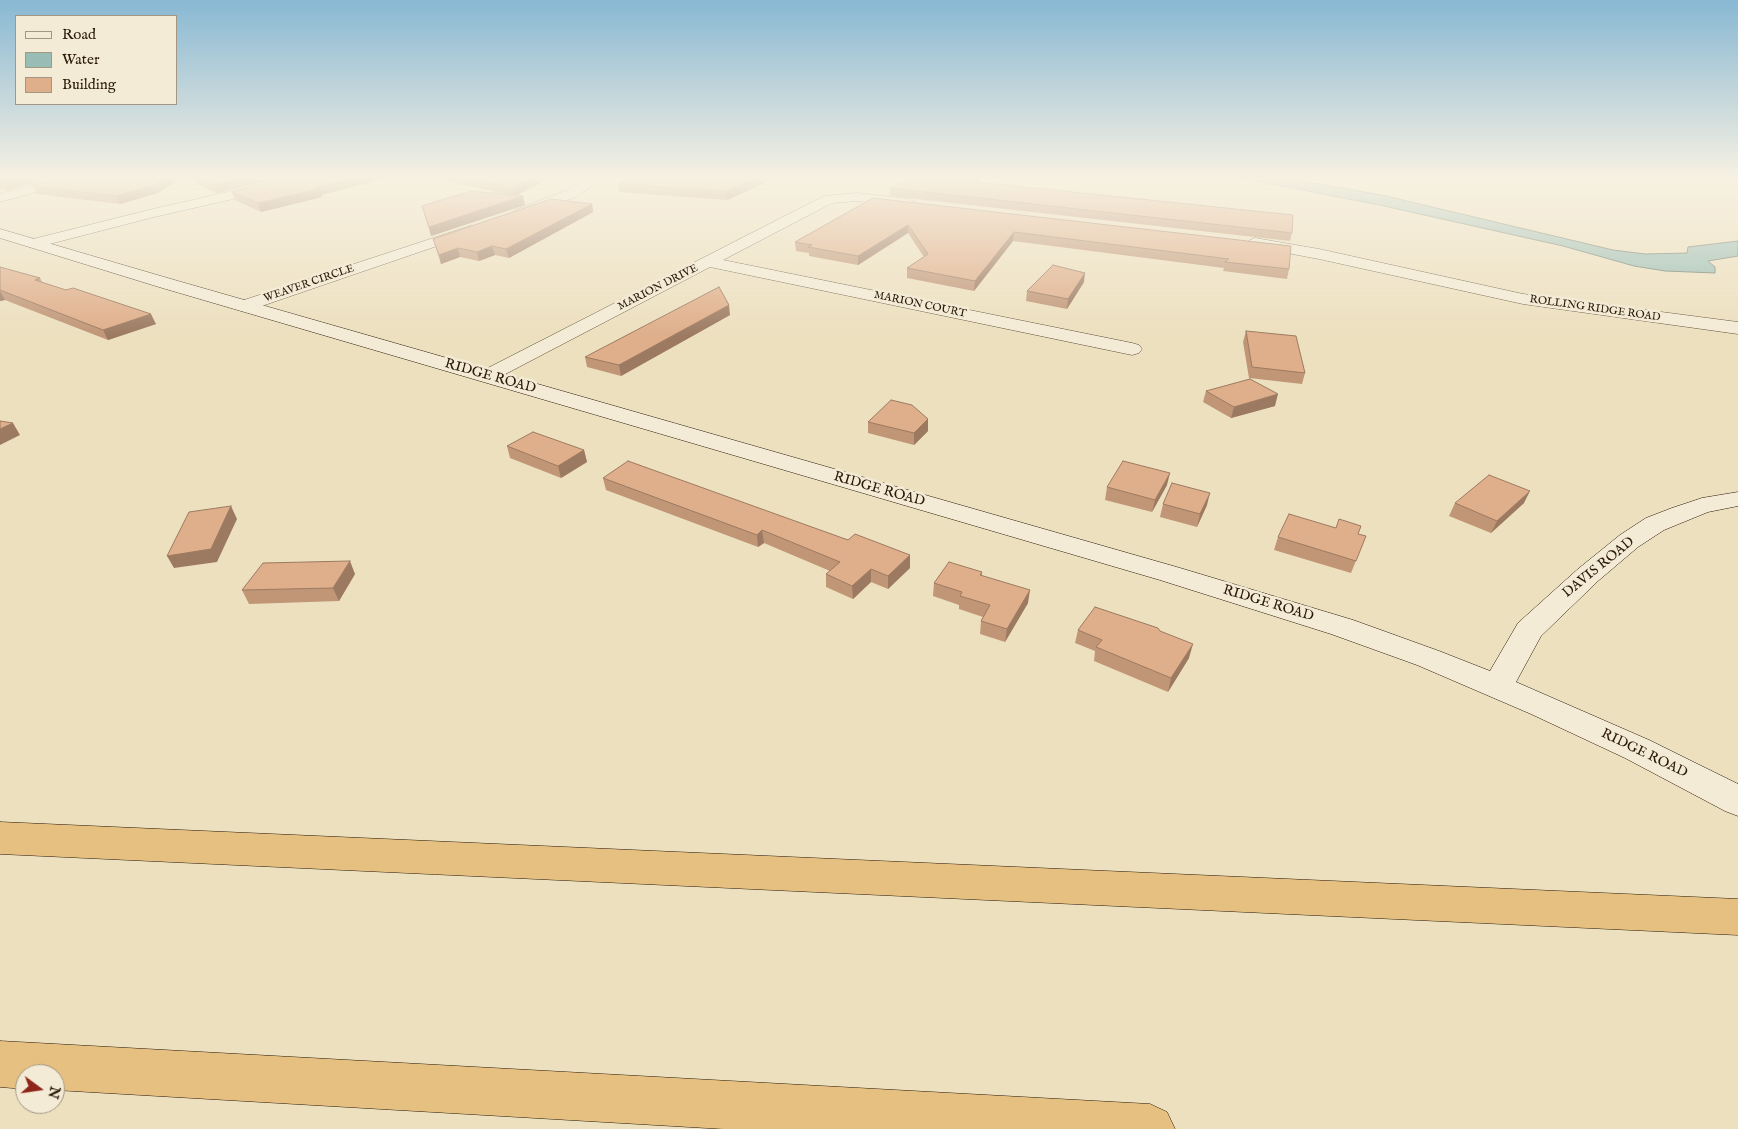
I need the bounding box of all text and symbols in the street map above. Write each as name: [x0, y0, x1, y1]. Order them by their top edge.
legend: [15, 15, 178, 105]
text: Road: [62, 25, 96, 44]
text: Water: [62, 50, 99, 69]
text: Building: [62, 75, 116, 94]
street label: WEAVER CIRCLE: [262, 262, 356, 306]
street label: MARION DRIVE: [616, 262, 700, 314]
street label: MARION COURT: [873, 289, 967, 321]
street label: ROLLING RIDGE ROAD: [1529, 293, 1661, 325]
street label: RIDGE ROAD: [442, 356, 538, 398]
street label: RIDGE ROAD: [831, 469, 927, 511]
street label: DAVIS ROAD: [1560, 534, 1638, 602]
street label: RIDGE ROAD: [1221, 582, 1315, 626]
street label: RIDGE ROAD: [1598, 726, 1690, 782]
north arrow: [15, 1064, 65, 1114]
text: N: [43, 1084, 64, 1100]

